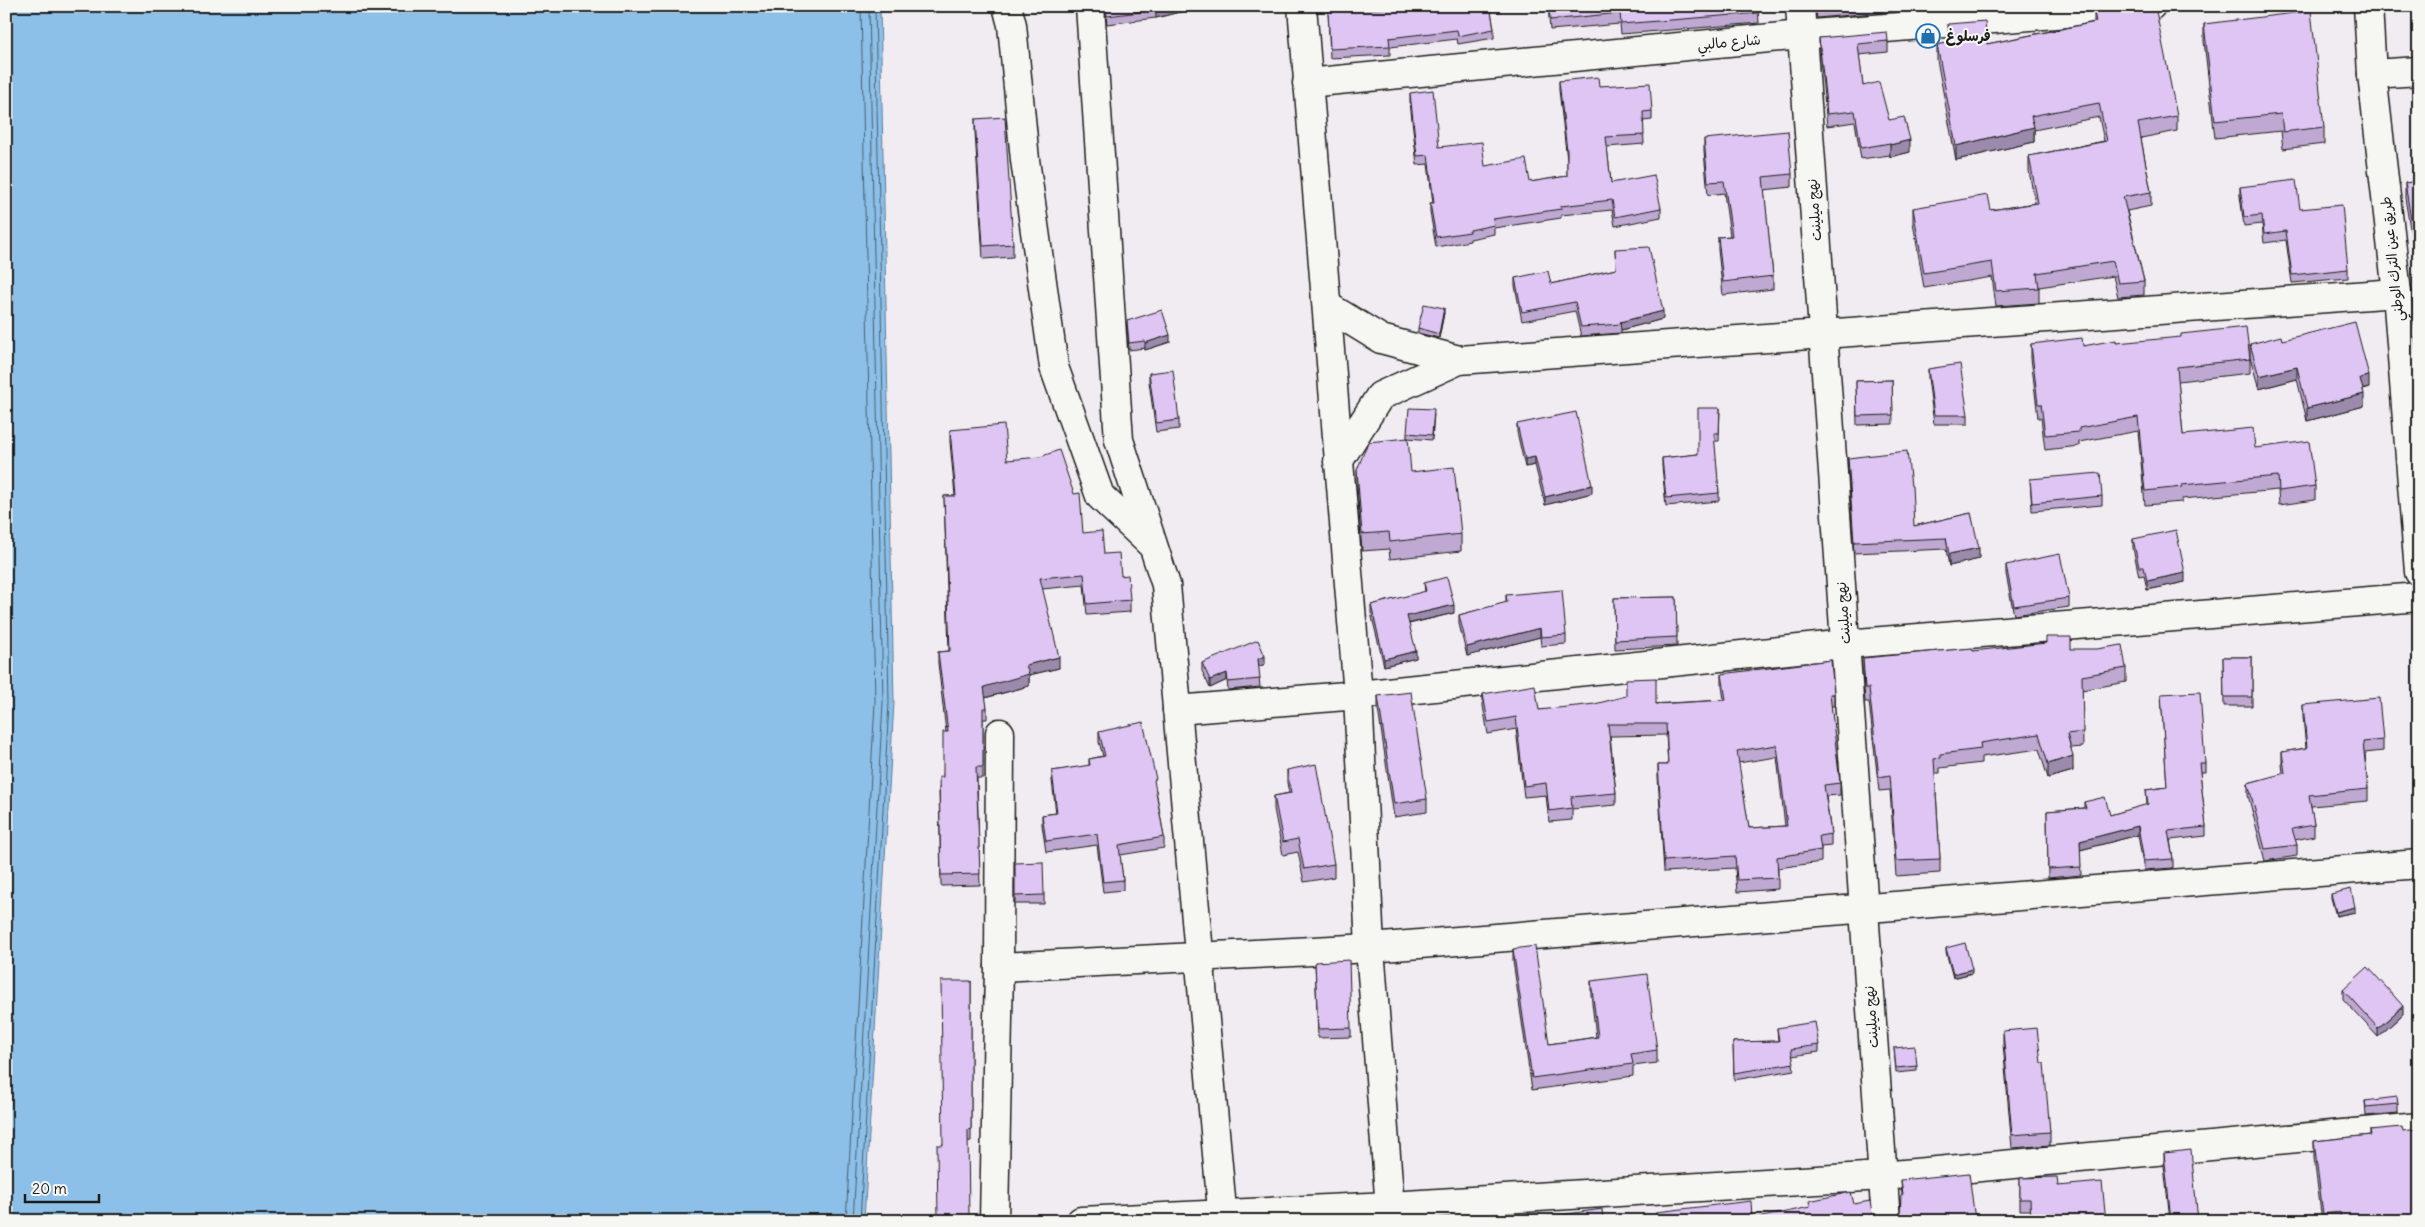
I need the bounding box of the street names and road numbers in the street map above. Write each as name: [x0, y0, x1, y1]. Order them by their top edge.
street label: شارع مالبي: [1697, 30, 1762, 58]
street label: نهج ميلينت: [1803, 178, 1826, 242]
street label: طريق عين الترك الوطني: [2376, 195, 2412, 323]
street label: نهج ميلينت: [1832, 581, 1855, 645]
street label: نهج ميلينت: [1860, 985, 1883, 1049]

